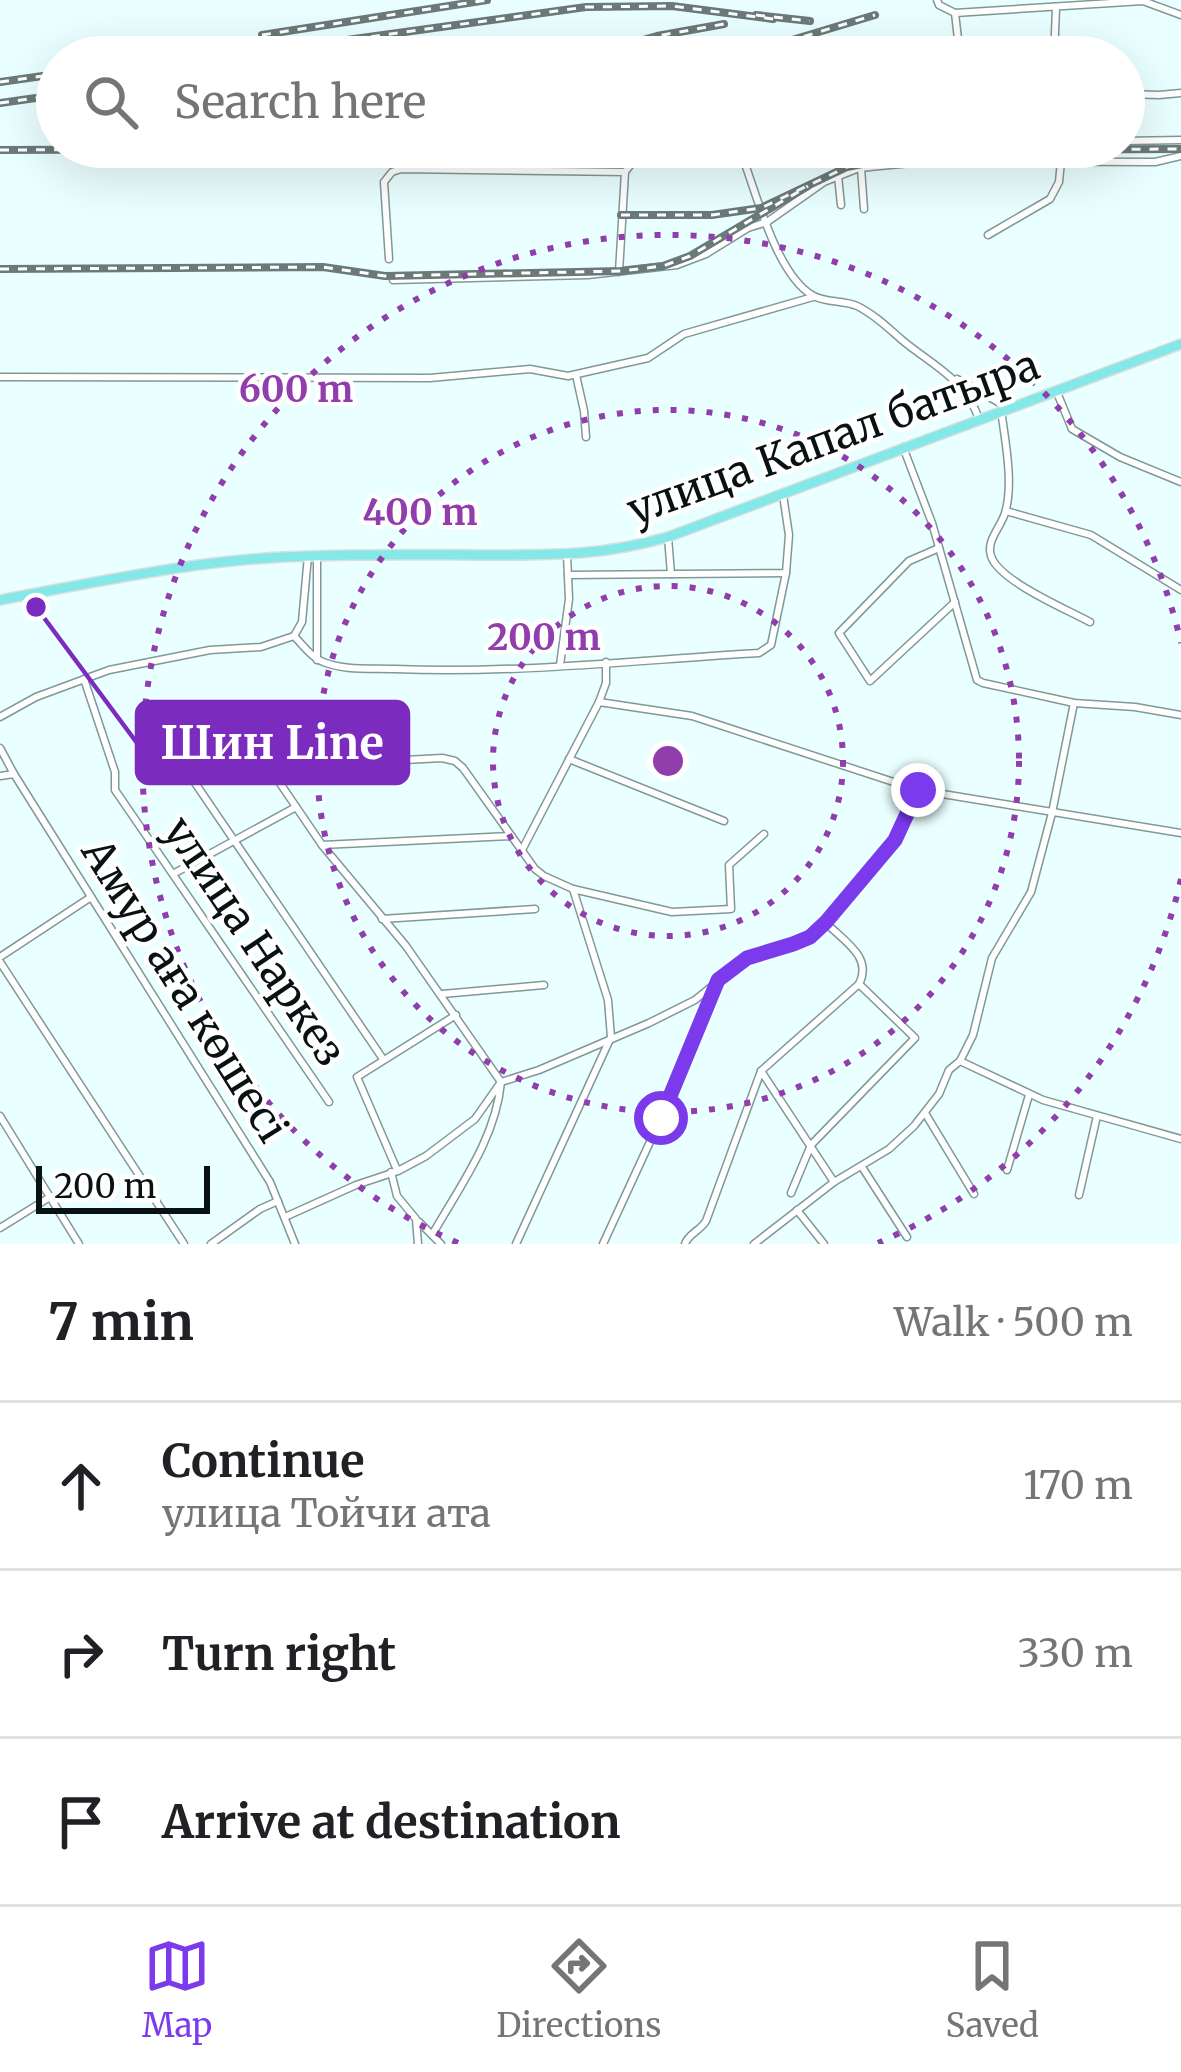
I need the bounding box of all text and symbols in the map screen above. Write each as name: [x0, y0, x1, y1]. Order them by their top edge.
search box: [36, 36, 1145, 168]
icon: search: [78, 69, 144, 135]
text: Search here: [174, 74, 426, 130]
street label: улица Капал батыра: [620, 338, 1046, 536]
text: 600 m: [239, 367, 353, 412]
text: 400 m: [362, 490, 478, 535]
text: 200 m: [487, 615, 601, 660]
callout: Шин Line: [137, 702, 408, 783]
text: Шин Line: [160, 715, 384, 771]
centre of rings: [647, 740, 689, 782]
route end: [891, 763, 945, 817]
street label: улица Наркез: [153, 807, 357, 1075]
street label: Амур аға көшесі: [70, 828, 299, 1151]
route start: [634, 1091, 688, 1145]
scale bar: [36, 1160, 210, 1213]
text: 200 m: [54, 1166, 156, 1207]
text: 7 min: [48, 1290, 194, 1354]
text: Walk · 500 m: [894, 1298, 1133, 1347]
text: Continue: [162, 1433, 364, 1489]
icon: ahead: [48, 1453, 114, 1519]
text: 170 m: [1023, 1461, 1133, 1510]
text: улица Тойчи ата: [162, 1489, 491, 1538]
icon: right: [48, 1621, 114, 1687]
text: Turn right: [162, 1626, 396, 1682]
text: 330 m: [1017, 1629, 1133, 1678]
icon: arrive: [48, 1789, 114, 1855]
text: Arrive at destination: [162, 1794, 620, 1850]
tab: Map: [142, 1933, 212, 2046]
tab: Directions: [496, 1933, 661, 2046]
tab: Saved: [945, 1933, 1039, 2046]

